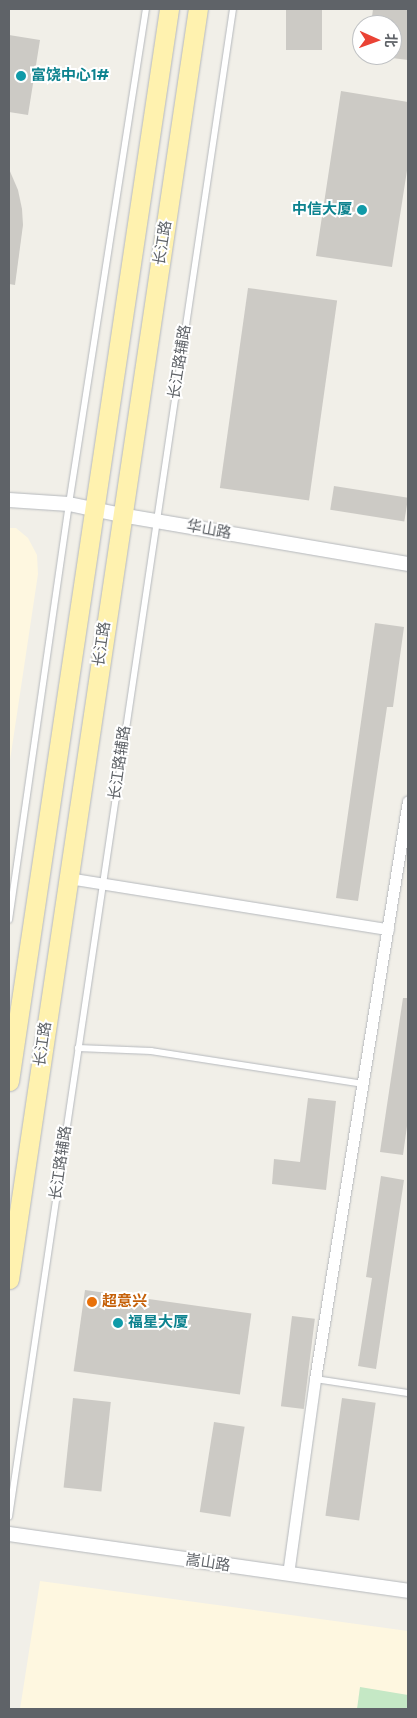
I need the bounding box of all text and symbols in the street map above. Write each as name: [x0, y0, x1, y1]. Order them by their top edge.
north arrow: [352, 15, 402, 65]
text: 北: [382, 33, 400, 48]
place label: 富饶中心1#: [31, 67, 109, 85]
marker: 富饶中心1#: [15, 70, 27, 82]
place label: 中信大厦: [292, 201, 352, 219]
marker: 中信大厦: [356, 204, 368, 216]
street label: 长江路: [151, 219, 175, 267]
street label: 长江路辅路: [165, 324, 195, 400]
street label: 华山路: [185, 517, 233, 543]
street label: 长江路: [90, 620, 114, 668]
street label: 长江路辅路: [106, 725, 134, 801]
street label: 长江路: [31, 1020, 55, 1068]
street label: 长江路辅路: [47, 1125, 75, 1201]
place label: 超意兴: [102, 1293, 147, 1311]
marker: 超意兴: [86, 1296, 98, 1308]
place label: 福星大厦: [128, 1314, 188, 1332]
marker: 福星大厦: [112, 1317, 124, 1329]
street label: 嵩山路: [184, 1551, 232, 1575]

